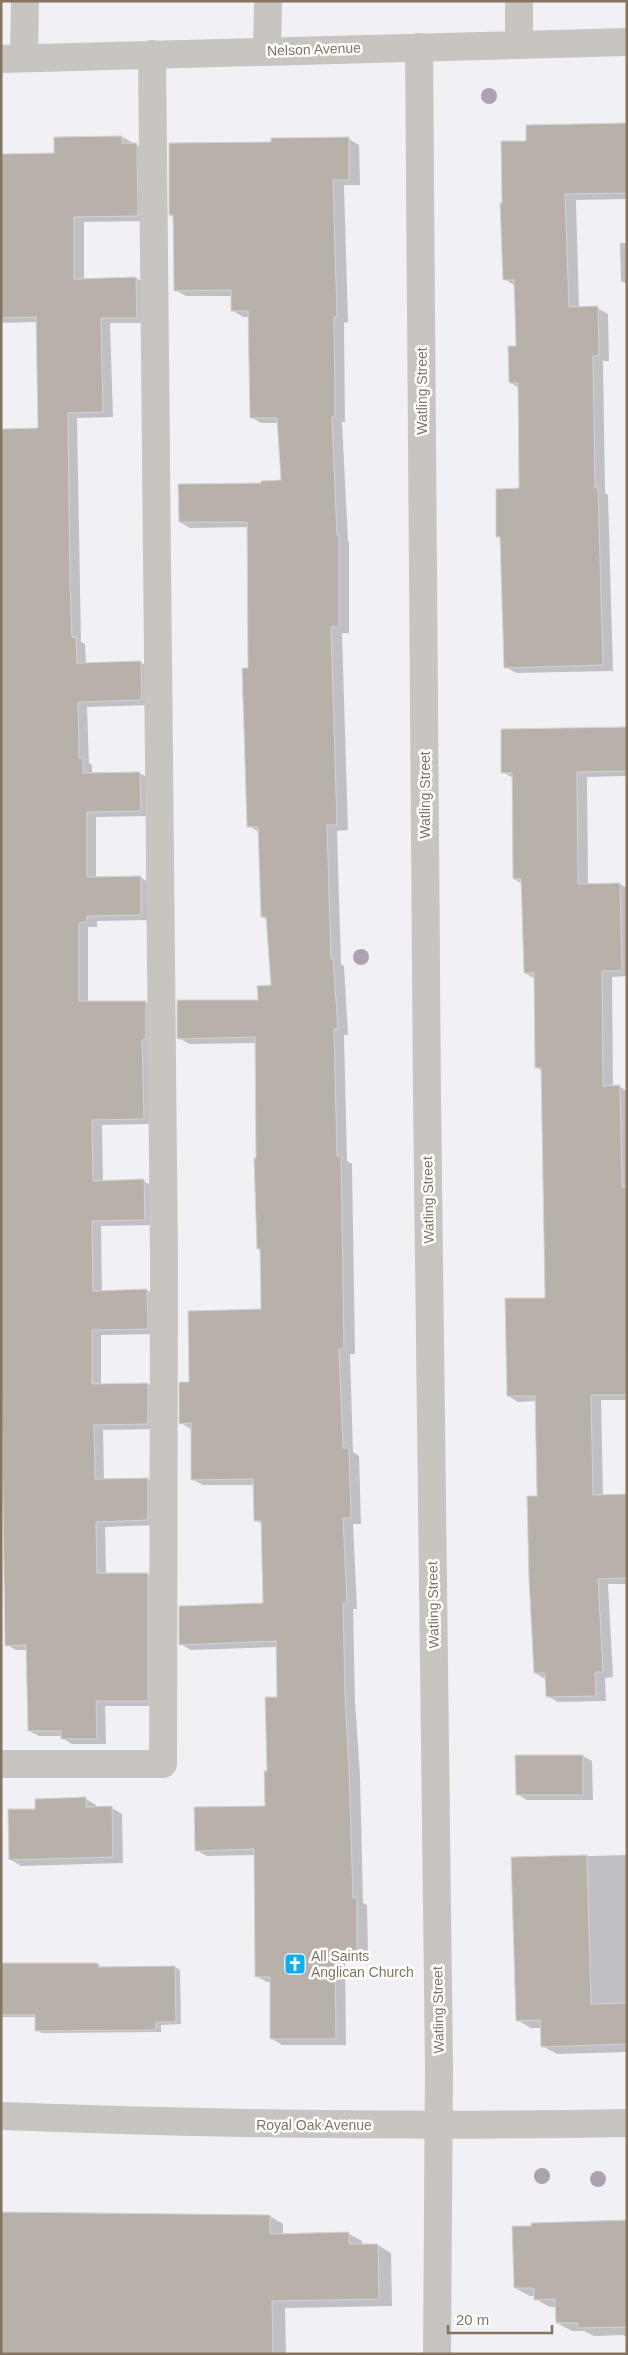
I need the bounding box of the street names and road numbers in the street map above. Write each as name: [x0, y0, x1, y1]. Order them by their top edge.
street label: Nelson Avenue: [267, 39, 361, 59]
street label: Watling Street: [414, 347, 430, 435]
street label: Watling Street: [417, 751, 433, 839]
street label: Watling Street: [419, 1156, 437, 1244]
street label: Watling Street: [424, 1561, 442, 1649]
street label: Watling Street: [429, 1966, 447, 2054]
street label: Royal Oak Avenue: [256, 2117, 372, 2133]

